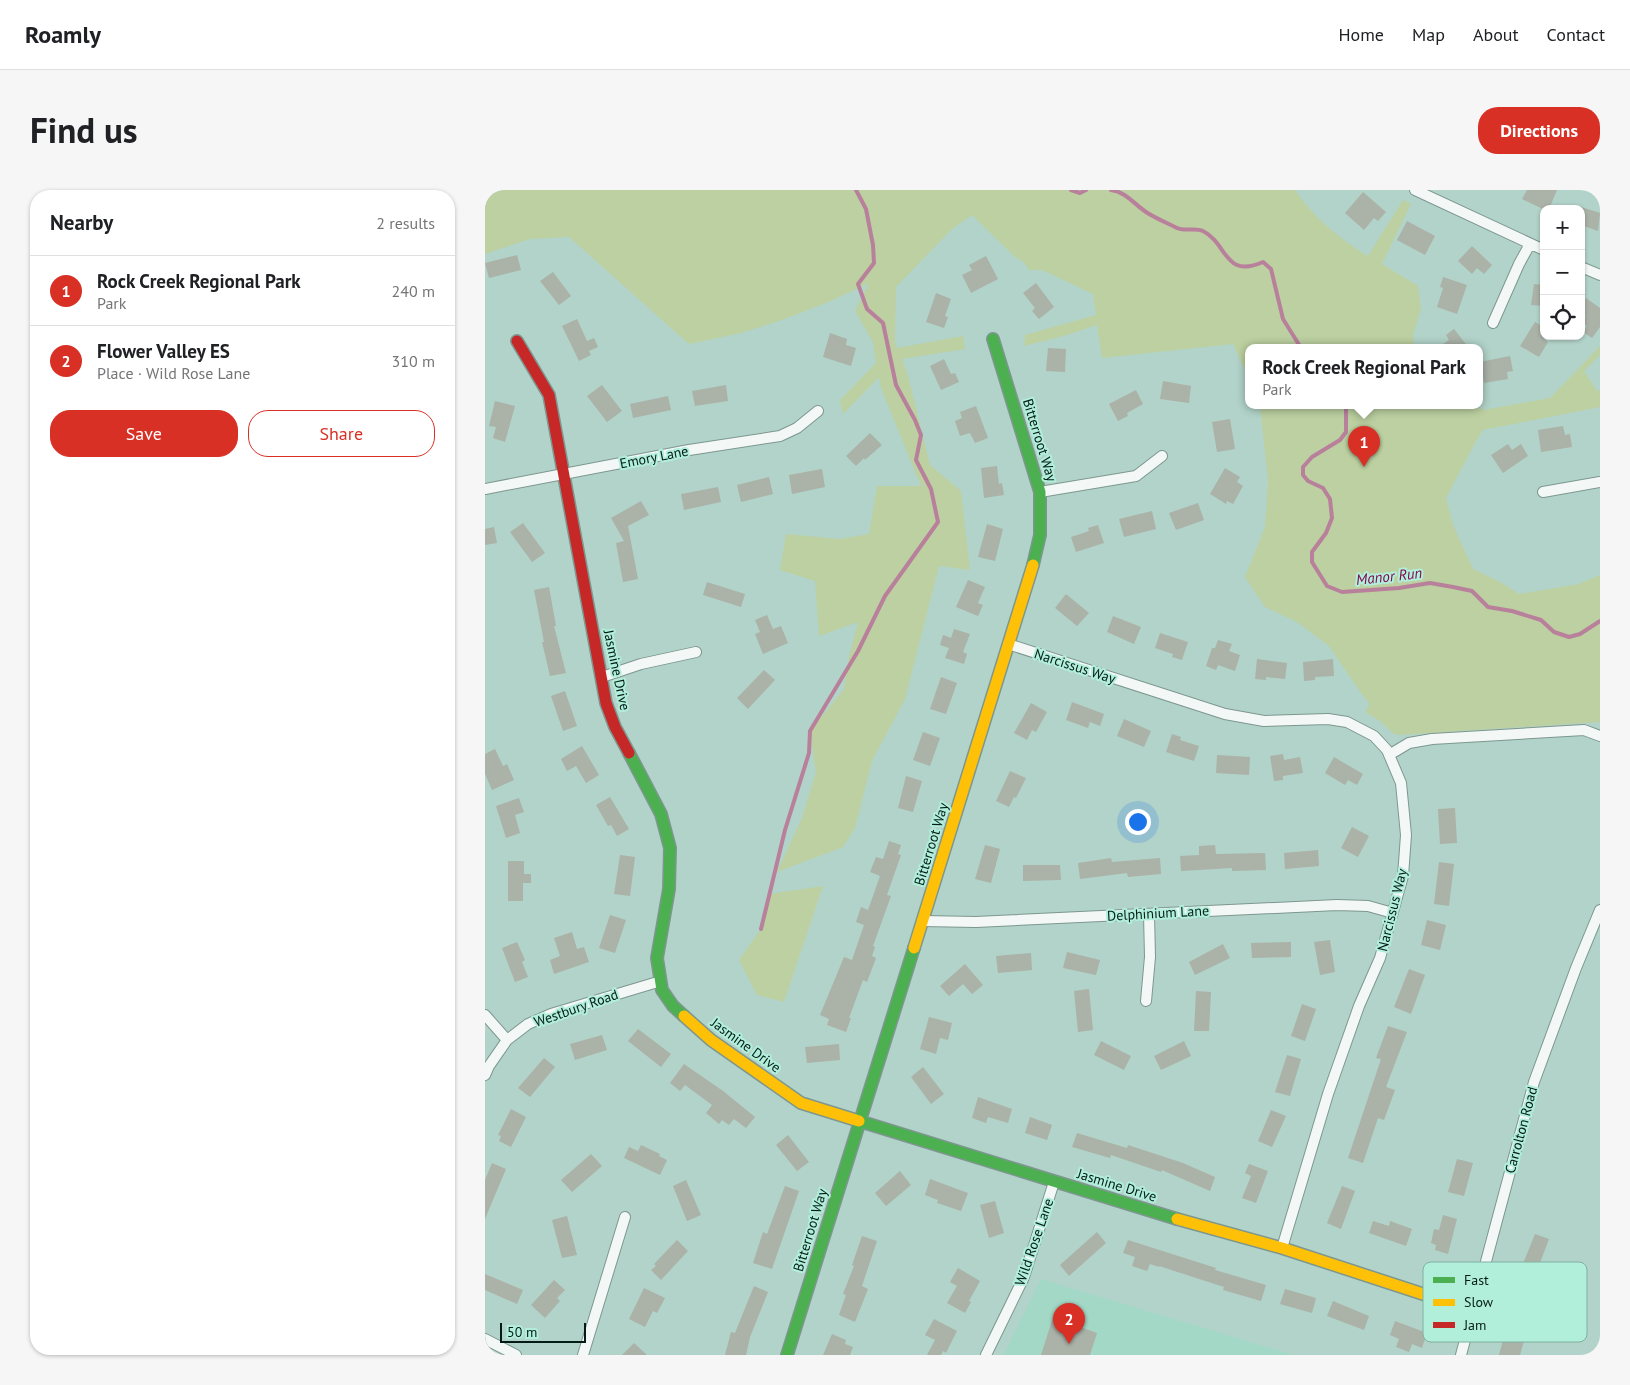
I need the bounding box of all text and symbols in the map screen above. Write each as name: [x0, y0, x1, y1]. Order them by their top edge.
text: Roamly: [25, 19, 101, 50]
text: Home: [1338, 23, 1384, 46]
text: Map: [1412, 23, 1445, 46]
text: About: [1473, 23, 1519, 46]
text: Contact: [1547, 23, 1605, 46]
text: Find us: [30, 107, 138, 153]
button: Directions: [1478, 107, 1600, 154]
map controls: [1540, 205, 1585, 340]
button: +: [1540, 205, 1585, 250]
text: Nearby: [50, 209, 113, 236]
text: 2 results: [376, 213, 435, 233]
button: −: [1540, 250, 1585, 295]
text: Rock Creek Regional Park: [97, 269, 301, 293]
text: 1: [61, 281, 71, 301]
text: 240 m: [392, 281, 435, 301]
text: Park: [97, 293, 126, 313]
button: locate: [1540, 295, 1585, 340]
text: Flower Valley ES: [97, 339, 230, 363]
popup: [1245, 344, 1483, 409]
text: 2: [61, 351, 71, 371]
text: 310 m: [392, 351, 435, 371]
text: Rock Creek Regional Park: [1262, 355, 1466, 379]
text: Place · Wild Rose Lane: [97, 363, 250, 383]
text: Park: [1262, 379, 1292, 399]
street label: Bitterroot Way: [1019, 396, 1061, 484]
button: Save: [50, 410, 238, 457]
button: Share: [248, 410, 435, 457]
pin: 1: [1348, 426, 1380, 467]
street label: Emory Lane: [618, 442, 690, 472]
water label: Manor Run: [1355, 563, 1423, 589]
street label: Jasmine Drive: [599, 627, 634, 712]
street label: Narcissus Way: [1032, 644, 1118, 688]
street label: Bitterroot Way: [910, 800, 952, 888]
your location: [1125, 809, 1151, 835]
street label: Narcissus Way: [1373, 866, 1411, 953]
street label: Delphinium Lane: [1107, 901, 1209, 925]
street label: Westbury Road: [531, 985, 621, 1031]
street label: Jasmine Drive: [707, 1013, 784, 1076]
street label: Carrolton Road: [1501, 1085, 1541, 1175]
street label: Jasmine Drive: [1074, 1164, 1159, 1206]
street label: Bitterroot Way: [789, 1186, 831, 1274]
street label: Wild Rose Lane: [1011, 1196, 1057, 1288]
legend: [1423, 1262, 1587, 1342]
text: Fast: [1464, 1271, 1489, 1289]
text: Slow: [1464, 1293, 1494, 1311]
pin: 2: [1053, 1303, 1085, 1344]
text: Jam: [1463, 1316, 1486, 1334]
scale bar: [500, 1320, 586, 1343]
text: 50 m: [507, 1323, 537, 1341]

